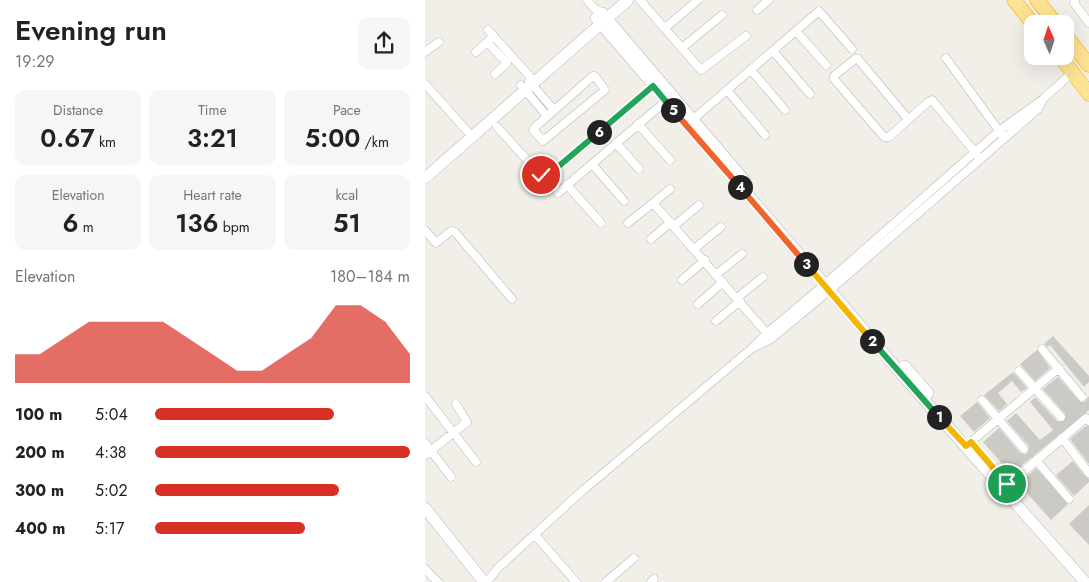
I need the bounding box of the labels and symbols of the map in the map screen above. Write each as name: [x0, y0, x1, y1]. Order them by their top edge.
north arrow: [1024, 15, 1074, 65]
pin: 5: [661, 98, 685, 122]
pin: 6: [587, 120, 611, 144]
pin: [520, 154, 562, 196]
pin: 4: [727, 174, 753, 200]
pin: 3: [793, 252, 819, 276]
pin: 2: [859, 328, 885, 354]
pin: 1: [927, 404, 951, 430]
pin: [986, 463, 1028, 505]

